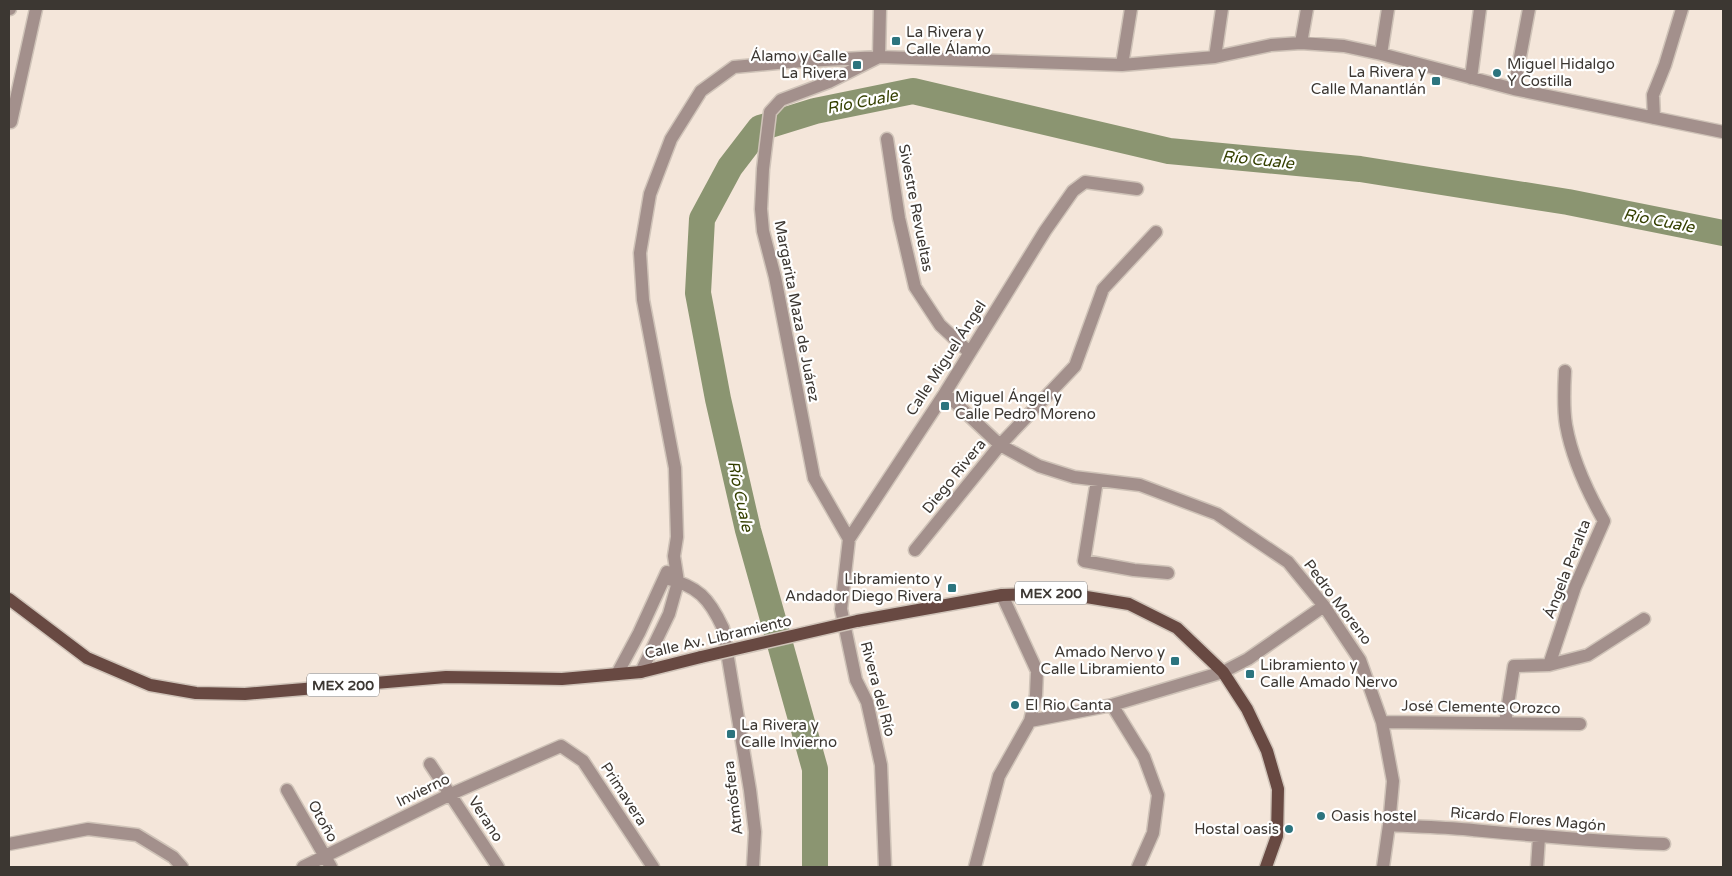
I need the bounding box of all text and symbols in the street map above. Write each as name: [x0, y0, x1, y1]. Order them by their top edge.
place label: La Rivera y Calle Álamo: [906, 23, 991, 58]
marker: La Rivera y Calle Álamo: [890, 35, 902, 47]
place label: Álamo y Calle La Rivera: [750, 47, 847, 82]
place label: Miguel Hidalgo Y Costilla: [1507, 55, 1615, 90]
marker: Álamo y Calle La Rivera: [851, 59, 863, 71]
place label: La Rivera y Calle Manantlán: [1311, 63, 1426, 98]
marker: Miguel Hidalgo Y Costilla: [1491, 67, 1503, 79]
marker: La Rivera y Calle Manantlán: [1430, 75, 1442, 87]
water label: Río Cuale: [825, 85, 900, 119]
street label: Sivestre Revueltas: [895, 143, 937, 273]
water label: Río Cuale: [1221, 146, 1296, 174]
water label: Río Cuale: [1622, 204, 1697, 238]
street label: Margarita Maza de Juárez: [771, 219, 823, 403]
street label: Calle Miguel Ángel: [902, 297, 990, 419]
place label: Miguel Ángel y Calle Pedro Moreno: [955, 388, 1096, 423]
marker: Miguel Ángel y Calle Pedro Moreno: [939, 400, 951, 412]
street label: Diego Rivera: [918, 435, 990, 517]
water label: Río Cuale: [723, 459, 757, 534]
street label: Ángela Peralta: [1540, 517, 1594, 621]
street label: Pedro Moreno: [1300, 556, 1376, 648]
place label: Libramiento y Andador Diego Rivera: [785, 570, 942, 605]
marker: Libramiento y Andador Diego Rivera: [946, 582, 958, 594]
road number: MEX 200: [1015, 582, 1087, 604]
street label: Calle Av. Libramiento: [643, 611, 793, 663]
street label: Rivera del Río: [857, 639, 899, 739]
place label: Amado Nervo y Calle Libramiento: [1041, 643, 1165, 678]
marker: Amado Nervo y Calle Libramiento: [1169, 655, 1181, 667]
place label: Libramiento y Calle Amado Nervo: [1260, 656, 1398, 691]
marker: Libramiento y Calle Amado Nervo: [1244, 668, 1256, 680]
road number: MEX 200: [307, 674, 379, 696]
place label: El Rio Canta: [1025, 696, 1112, 714]
street label: José Clemente Orozco: [1401, 697, 1561, 717]
marker: El Rio Canta: [1009, 699, 1021, 711]
place label: La Rivera y Calle Invierno: [741, 716, 837, 751]
marker: La Rivera y Calle Invierno: [725, 728, 737, 740]
street label: Primavera: [597, 759, 651, 829]
street label: Atmósfera: [720, 760, 746, 836]
street label: Invierno: [393, 769, 453, 811]
street label: Verano: [465, 793, 507, 845]
street label: Otoño: [304, 797, 342, 845]
street label: Ricardo Flores Magón: [1449, 803, 1607, 835]
place label: Oasis hostel: [1331, 807, 1417, 825]
marker: Oasis hostel: [1315, 810, 1327, 822]
place label: Hostal oasis: [1194, 820, 1279, 838]
marker: Hostal oasis: [1283, 823, 1295, 835]

